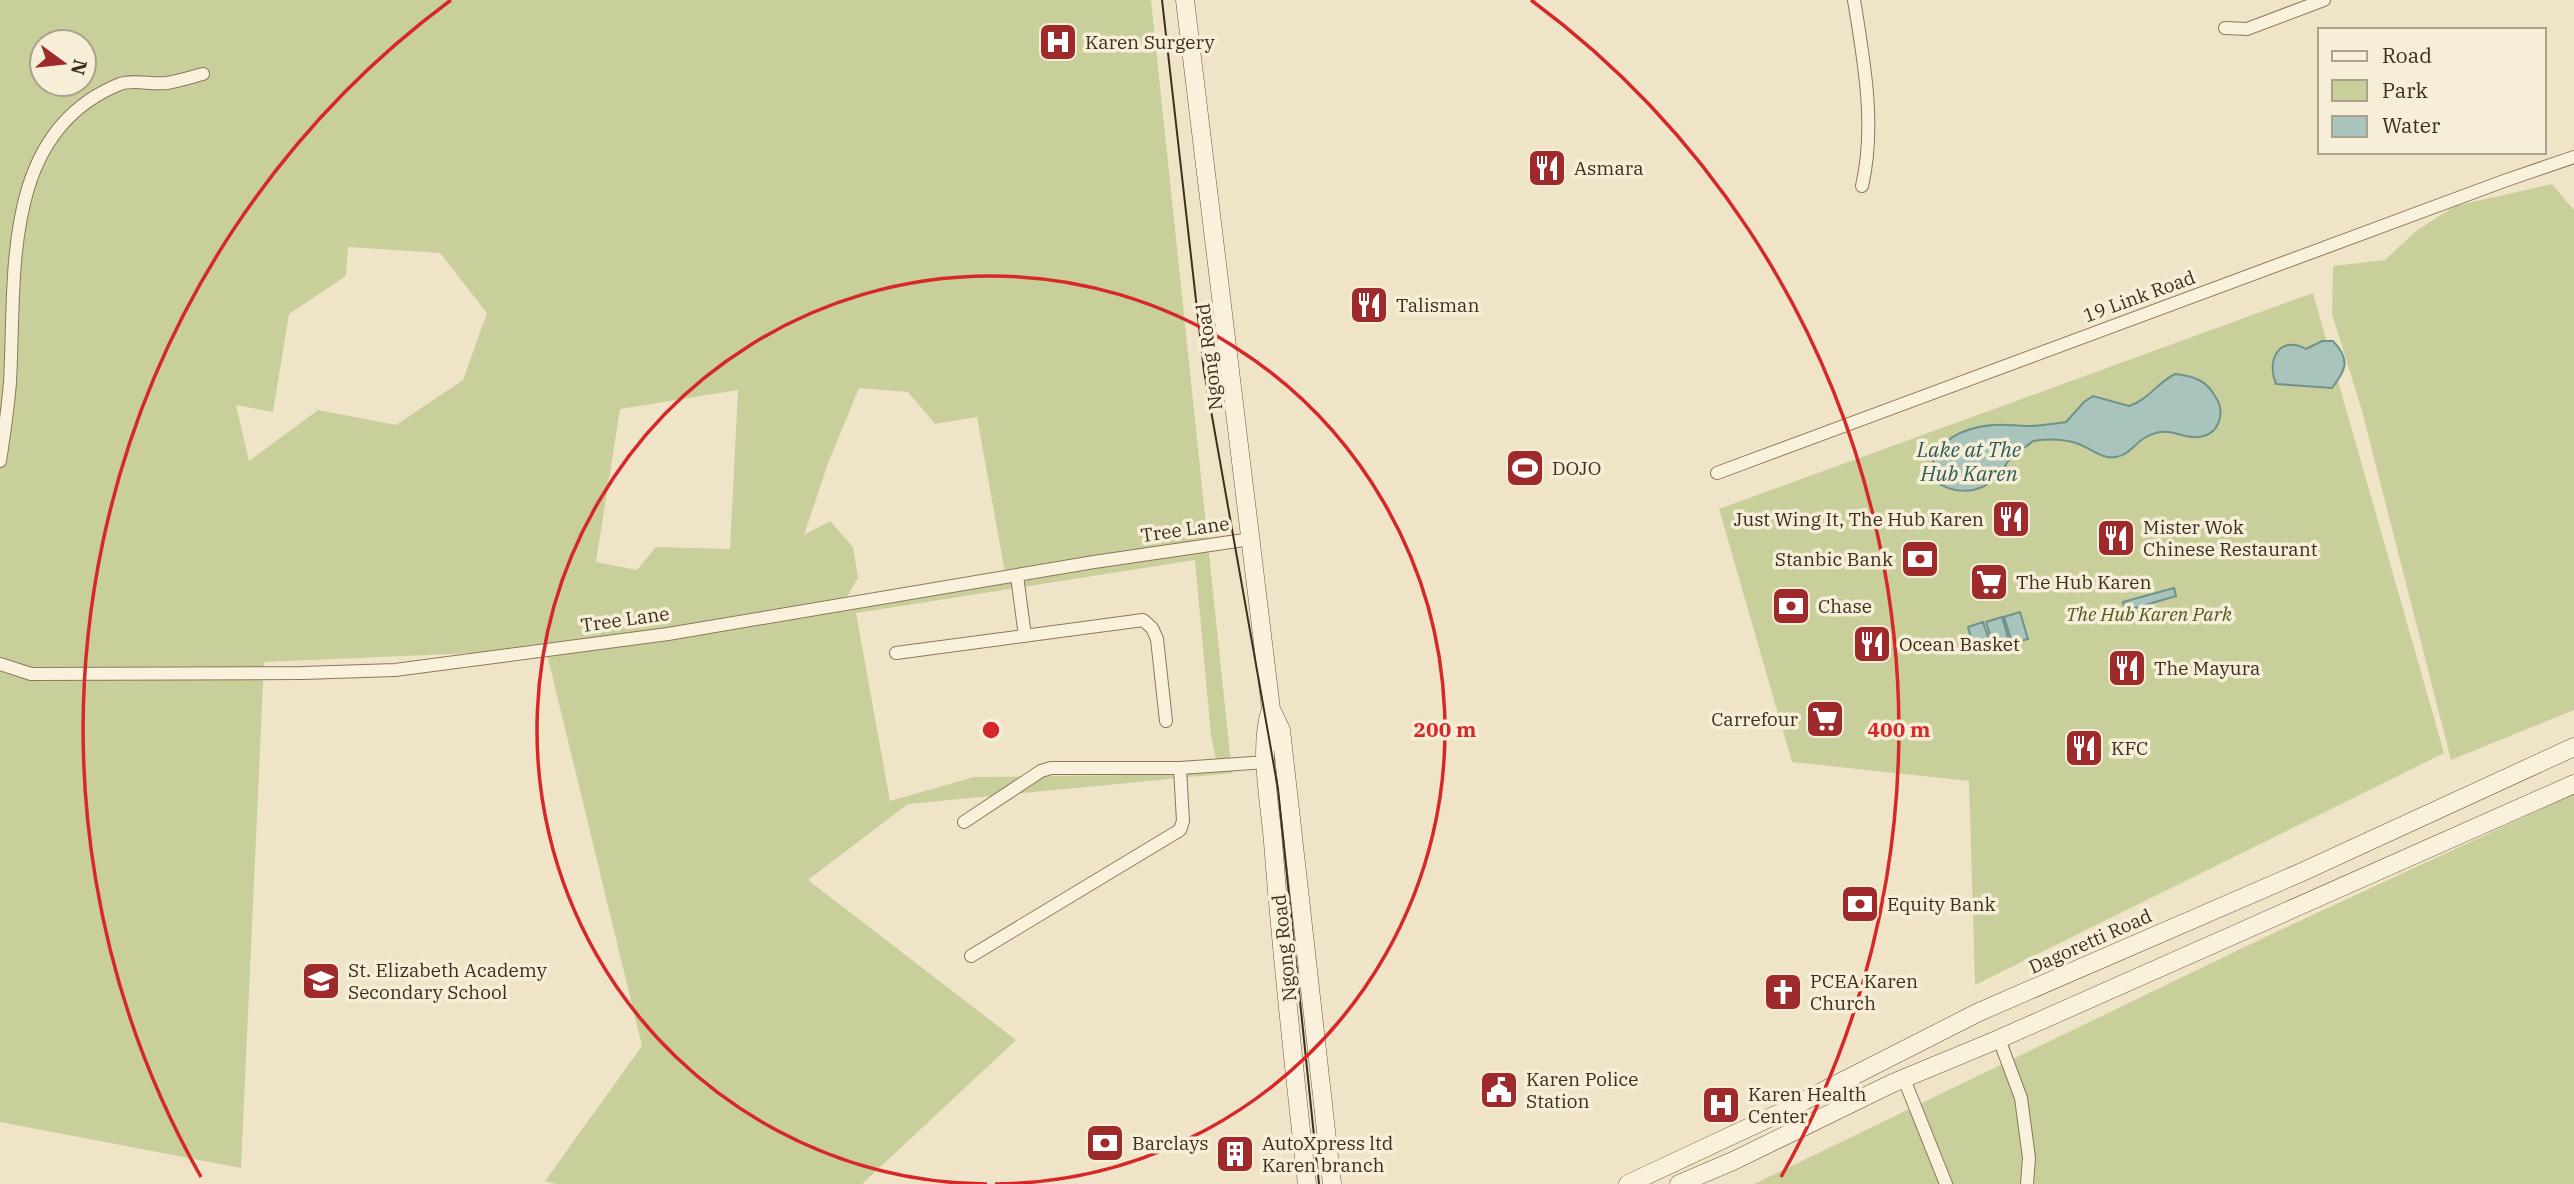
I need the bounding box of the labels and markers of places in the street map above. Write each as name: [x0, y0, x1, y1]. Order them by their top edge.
hospital icon: Karen Surgery: [1037, 21, 1079, 63]
place label: Karen Surgery: [1085, 30, 1215, 54]
restaurant icon: Asmara: [1526, 147, 1568, 189]
place label: Asmara: [1574, 156, 1644, 180]
restaurant icon: Talisman: [1348, 284, 1390, 326]
place label: Talisman: [1396, 293, 1480, 317]
sports icon: DOJO: [1504, 447, 1546, 489]
place label: DOJO: [1552, 456, 1601, 480]
restaurant icon: Just Wing It, The Hub Karen: [1990, 498, 2032, 540]
place label: Just Wing It, The Hub Karen: [1734, 507, 1984, 531]
place label: Mister Wok Chinese Restaurant: [2143, 515, 2318, 561]
restaurant icon: Mister Wok Chinese Restaurant: [2095, 517, 2137, 559]
bank icon: Stanbic Bank: [1899, 538, 1941, 580]
place label: Stanbic Bank: [1775, 547, 1893, 571]
supermarket icon: The Hub Karen: [1968, 561, 2010, 603]
place label: The Hub Karen: [2016, 570, 2152, 594]
bank icon: Chase: [1770, 585, 1812, 627]
place label: Chase: [1818, 594, 1872, 618]
restaurant icon: Ocean Basket: [1851, 623, 1893, 665]
place label: Ocean Basket: [1899, 632, 2020, 656]
restaurant icon: The Mayura: [2106, 647, 2148, 689]
place label: The Mayura: [2154, 656, 2260, 680]
supermarket icon: Carrefour: [1804, 698, 1846, 740]
place label: Carrefour: [1711, 707, 1799, 731]
centre of rings: [979, 718, 1003, 742]
restaurant icon: KFC: [2063, 727, 2105, 769]
place label: KFC: [2111, 736, 2148, 760]
bank icon: Equity Bank: [1839, 883, 1881, 925]
place label: Equity Bank: [1887, 892, 1996, 916]
place label: St. Elizabeth Academy Secondary School: [348, 958, 548, 1004]
school or university icon: St. Elizabeth Academy Secondary School: [300, 960, 342, 1002]
place label: PCEA Karen Church: [1810, 969, 1918, 1015]
church icon: PCEA Karen Church: [1762, 971, 1804, 1013]
place label: Karen Police Station: [1526, 1067, 1638, 1113]
public building icon: Karen Police Station: [1478, 1069, 1520, 1111]
place label: Karen Health Center: [1748, 1082, 1867, 1128]
hospital icon: Karen Health Center: [1700, 1084, 1742, 1126]
bank icon: Barclays: [1084, 1122, 1126, 1164]
place label: Barclays: [1132, 1131, 1208, 1155]
place label: AutoXpress ltd Karen branch: [1262, 1131, 1393, 1177]
building icon: AutoXpress ltd Karen branch: [1214, 1133, 1256, 1175]

